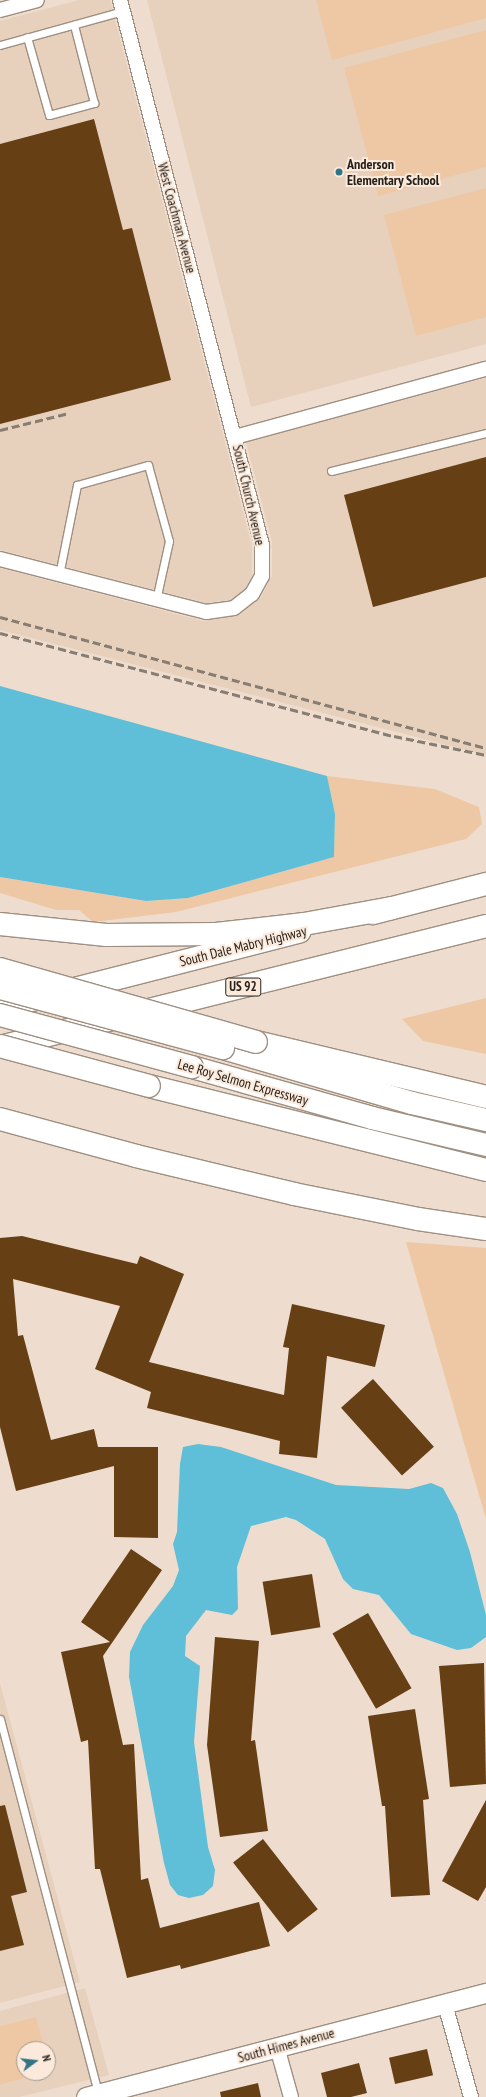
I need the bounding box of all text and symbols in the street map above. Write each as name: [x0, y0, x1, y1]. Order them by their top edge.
place label: Anderson Elementary School: [347, 156, 440, 188]
street label: West Coachman Avenue: [154, 161, 200, 275]
marker: Anderson Elementary School: [334, 167, 344, 177]
street label: South Church Avenue: [229, 443, 269, 547]
street label: South Dale Mabry Highway: [178, 922, 308, 970]
road number: US 92: [225, 976, 261, 998]
street label: Lee Roy Selmon Expressway: [176, 1055, 310, 1109]
street label: South Himes Avenue: [236, 2024, 336, 2066]
north arrow: [16, 2041, 56, 2081]
text: N: [39, 2053, 54, 2063]

